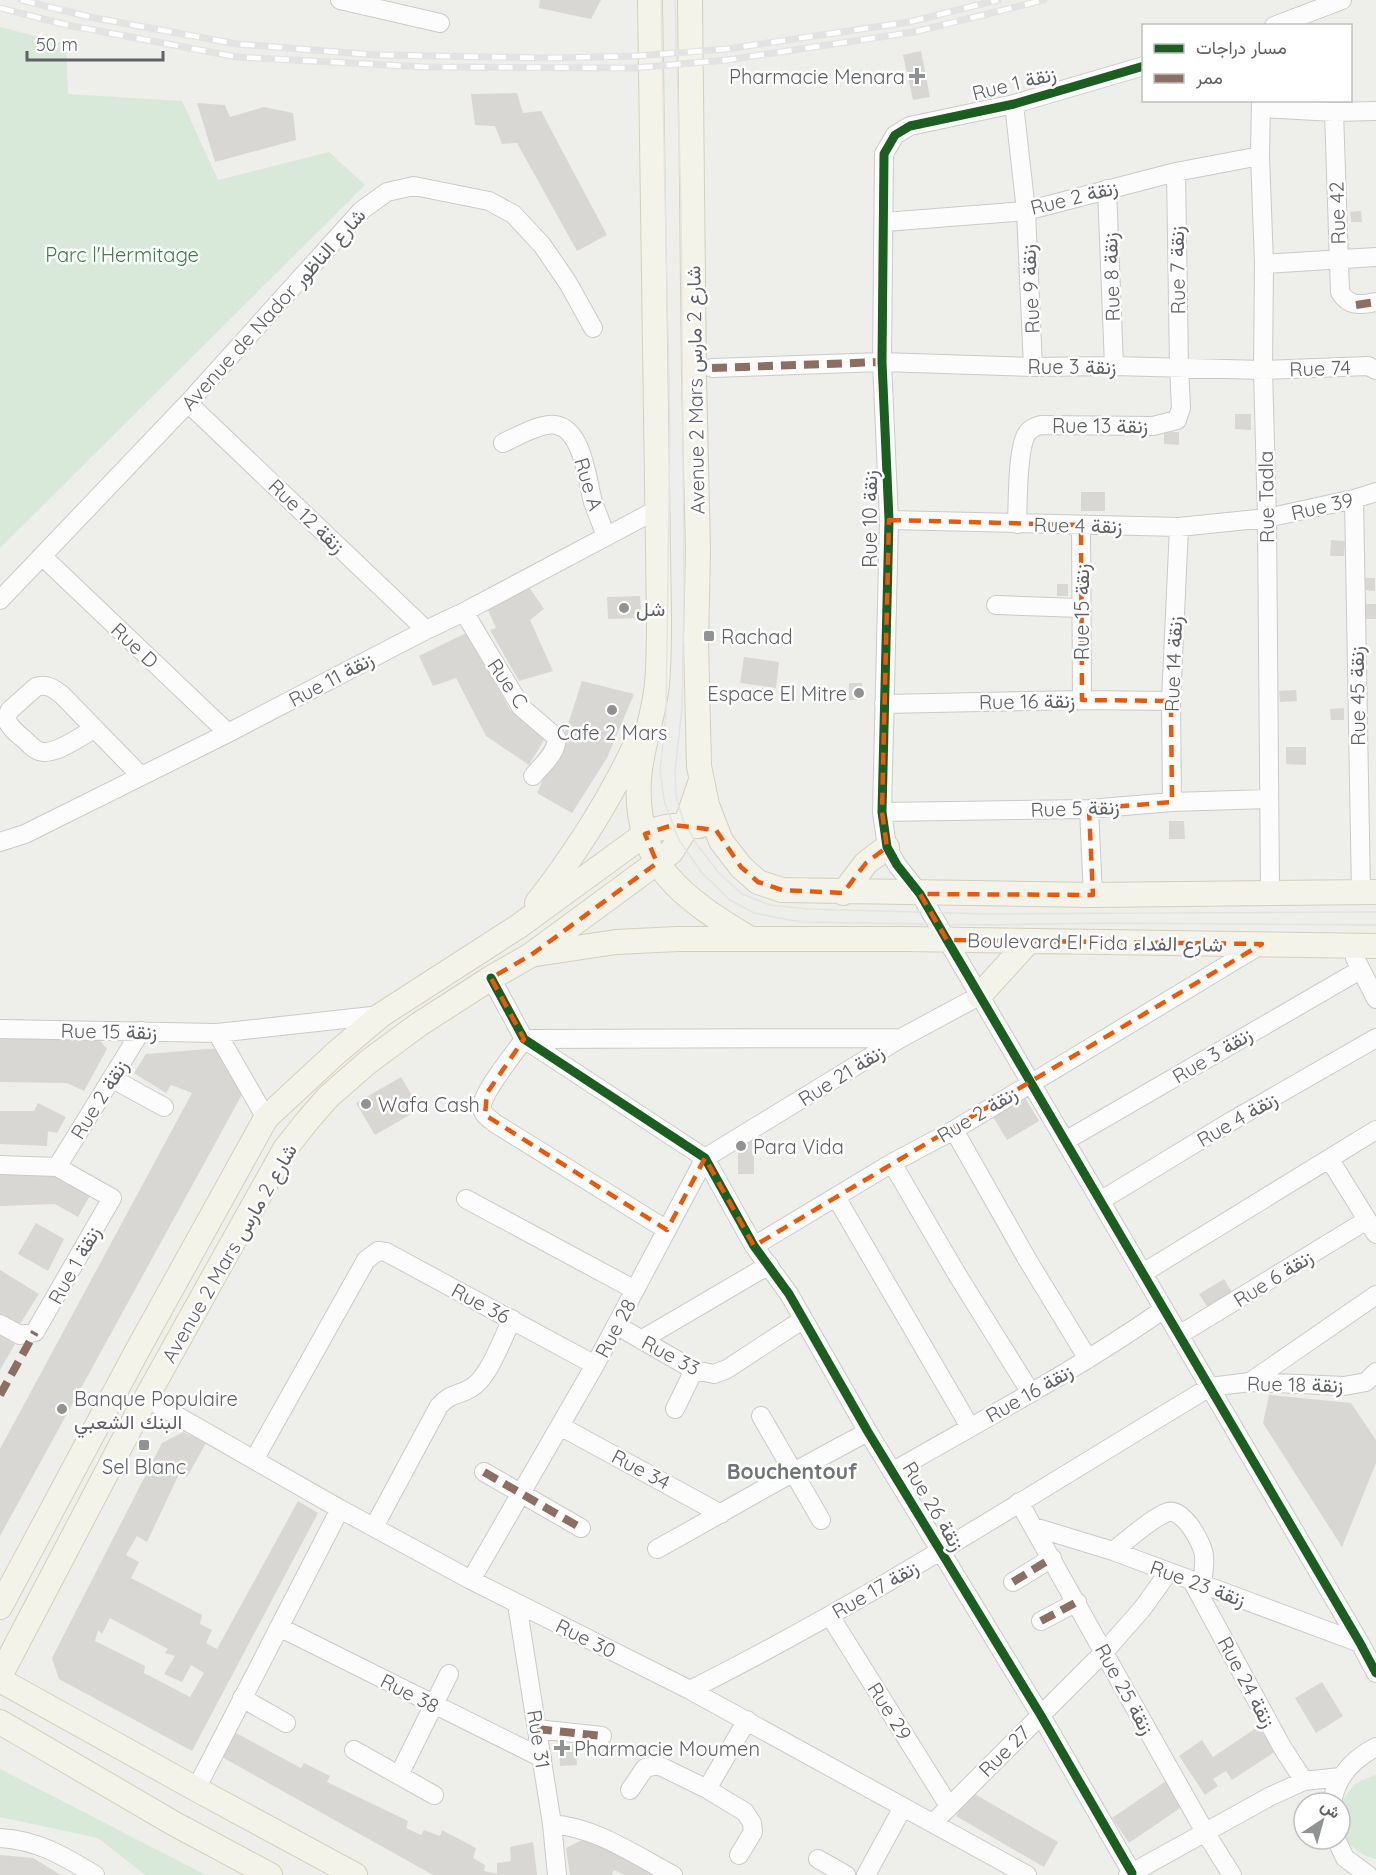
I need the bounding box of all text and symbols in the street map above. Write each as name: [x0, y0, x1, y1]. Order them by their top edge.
scale bar: [27, 24, 164, 62]
legend: [1142, 24, 1352, 102]
text: 50 m: [36, 33, 78, 56]
text: مسار دراجات: [1196, 36, 1287, 59]
street label: Rue 1 زنقة: [969, 61, 1059, 106]
place label: Pharmacie Menara: [729, 64, 905, 89]
text: ممر: [1195, 66, 1223, 89]
marker: Pharmacie Menara: [910, 69, 924, 83]
street label: Rue 2 زنقة: [1028, 174, 1121, 221]
street label: Rue 42: [1323, 181, 1351, 245]
street label: Avenue de Nador شارع الناظور: [176, 203, 372, 417]
street label: Rue 7 زنقة: [1164, 225, 1191, 315]
street label: Rue 8 زنقة: [1097, 232, 1126, 322]
park label: Parc l'Hermitage: [45, 242, 199, 267]
street label: Rue 9 زنقة: [1015, 244, 1046, 334]
street label: Avenue 2 Mars شارع 2 مارس: [680, 265, 712, 515]
street label: Rue 3 زنقة: [1028, 354, 1116, 380]
street label: Rue 74: [1289, 354, 1351, 382]
street label: Rue 13 زنقة: [1052, 413, 1148, 439]
street label: Rue Tadla: [1253, 451, 1279, 543]
street label: Rue A: [569, 454, 609, 514]
street label: Rue 10 زنقة: [857, 470, 883, 568]
street label: Rue 12 زنقة: [263, 473, 350, 559]
street label: Rue 39: [1289, 487, 1355, 525]
street label: Rue 4 زنقة: [1033, 512, 1123, 539]
street label: Rue 15 زنقة: [1069, 564, 1095, 660]
place label: شل: [636, 596, 665, 621]
marker: شل: [617, 601, 631, 615]
street label: Rue 14 زنقة: [1159, 616, 1188, 712]
street label: Rue D: [106, 617, 164, 673]
place label: Rachad: [721, 624, 793, 649]
marker: Rachad: [702, 629, 716, 643]
street label: Rue 11 زنقة: [284, 646, 378, 713]
street label: Rue 45 زنقة: [1344, 646, 1371, 746]
street label: Rue C: [482, 653, 534, 713]
place label: Espace El Mitre: [707, 681, 847, 706]
marker: Espace El Mitre: [852, 686, 866, 700]
street label: Rue 16 زنقة: [979, 688, 1075, 715]
marker: Cafe 2 Mars: [605, 703, 619, 717]
place label: Cafe 2 Mars: [557, 720, 667, 745]
street label: Rue 5 زنقة: [1030, 794, 1120, 823]
street label: Boulevard El Fida شارع الفداء: [967, 927, 1223, 959]
street label: Rue 15 زنقة: [60, 1018, 158, 1045]
street label: Rue 3 زنقة: [1168, 1021, 1257, 1089]
street label: Rue 21 زنقة: [793, 1039, 889, 1112]
street label: Rue 2 زنقة: [65, 1054, 134, 1144]
street label: Rue 2 زنقة: [932, 1080, 1022, 1149]
street label: Rue 4 زنقة: [1192, 1086, 1282, 1153]
place label: Wafa Cash: [378, 1092, 480, 1117]
marker: Wafa Cash: [359, 1097, 373, 1111]
place label: Para Vida: [753, 1134, 844, 1159]
street label: Avenue 2 Mars شارع 2 مارس: [156, 1139, 304, 1368]
marker: Para Vida: [734, 1139, 748, 1153]
street label: Rue 1 زنقة: [42, 1221, 107, 1309]
street label: Rue 6 زنقة: [1229, 1244, 1318, 1313]
street label: Rue 36: [447, 1277, 515, 1329]
street label: Rue 28: [589, 1294, 641, 1362]
street label: Rue 33: [638, 1329, 704, 1381]
street label: Rue 16 زنقة: [981, 1358, 1078, 1429]
street label: Rue 18 زنقة: [1247, 1371, 1343, 1398]
place label: Banque Populaire البنك الشعبي: [74, 1386, 238, 1439]
marker: Banque Populaire البنك الشعبي: [55, 1402, 69, 1416]
marker: Sel Blanc: [137, 1438, 151, 1452]
street label: Rue 34: [608, 1443, 674, 1495]
place label: Sel Blanc: [102, 1454, 186, 1479]
street label: Rue 26 زنقة: [897, 1457, 971, 1556]
district label: Bouchentouf: [727, 1458, 858, 1484]
street label: Rue 17 زنقة: [827, 1554, 923, 1625]
street label: Rue 23 زنقة: [1146, 1554, 1249, 1613]
street label: Rue 30: [552, 1613, 620, 1663]
street label: Rue 24 زنقة: [1212, 1632, 1281, 1732]
street label: Rue 25 زنقة: [1089, 1639, 1160, 1739]
street label: Rue 38: [376, 1668, 444, 1718]
street label: Rue 29: [863, 1677, 917, 1745]
street label: Rue 31: [522, 1708, 556, 1770]
street label: Rue 27: [973, 1720, 1035, 1782]
place label: Pharmacie Moumen: [574, 1736, 760, 1761]
marker: Pharmacie Moumen: [555, 1741, 569, 1755]
north arrow: [1292, 1791, 1352, 1851]
text: ش: [1317, 1795, 1344, 1823]

